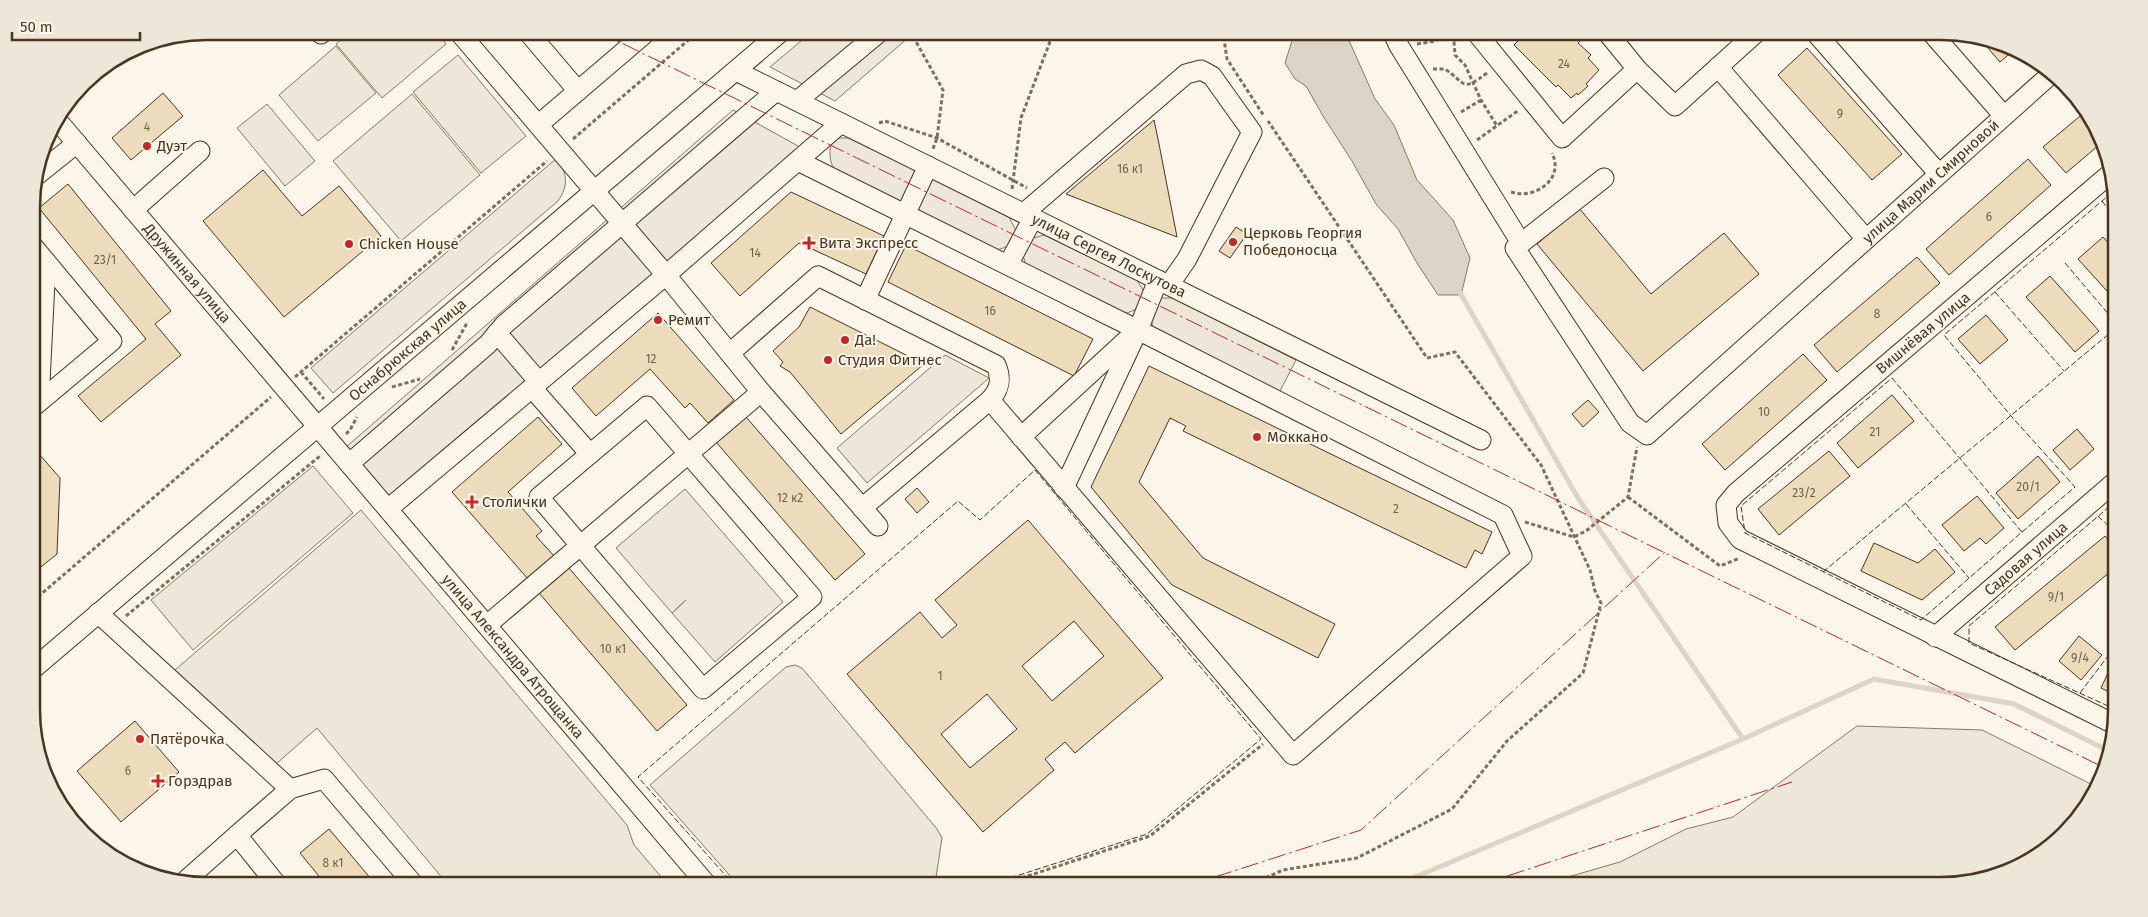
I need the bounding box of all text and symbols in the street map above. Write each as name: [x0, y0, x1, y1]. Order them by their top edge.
scale bar: [12, 10, 140, 42]
text: 50 m: [20, 18, 53, 36]
house number: 24: [1558, 57, 1571, 71]
house number: 9: [1837, 107, 1843, 121]
street label: улица Марии Смирновой: [1859, 116, 2003, 247]
house number: 4: [144, 120, 151, 134]
place label: Дуэт: [156, 137, 187, 155]
marker: Дуэт: [141, 140, 153, 152]
house number: 16 к1: [1117, 162, 1143, 176]
street label: улица Сергея Лоскутова: [1029, 210, 1189, 301]
house number: 6: [1986, 210, 1992, 224]
street label: Дружинная улица: [139, 219, 235, 327]
place label: Церковь Георгия Победоносца: [1243, 224, 1362, 259]
place label: Вита Экспресс: [819, 234, 918, 252]
place label: Chicken House: [359, 235, 459, 253]
marker: Церковь Георгия Победоносца: [1227, 236, 1239, 248]
marker: Вита Экспресс: [803, 237, 815, 249]
marker: Chicken House: [343, 238, 355, 250]
house number: 14: [749, 246, 761, 260]
house number: 23/1: [94, 253, 116, 267]
street label: Вишнёвая улица: [1872, 288, 1974, 378]
street label: Оснабрюкская улица: [345, 295, 470, 405]
house number: 16: [984, 304, 996, 318]
house number: 8: [1874, 307, 1881, 321]
place label: Ремит: [668, 311, 711, 329]
marker: Ремит: [652, 314, 664, 326]
place label: Да!: [854, 331, 876, 349]
marker: Да!: [839, 334, 851, 346]
place label: Студия Фитнес: [838, 351, 942, 369]
house number: 12: [645, 352, 657, 366]
marker: Студия Фитнес: [822, 354, 834, 366]
house number: 10: [1758, 405, 1770, 419]
house number: 21: [1870, 425, 1880, 439]
place label: Моккано: [1267, 428, 1329, 446]
marker: Моккано: [1251, 431, 1263, 443]
house number: 20/1: [2016, 480, 2040, 494]
house number: 23/2: [1792, 486, 1816, 500]
house number: 12 к2: [777, 491, 803, 505]
place label: Столички: [482, 493, 547, 511]
marker: Столички: [466, 496, 478, 508]
house number: 2: [1393, 502, 1399, 516]
street label: Садовая улица: [1981, 518, 2071, 599]
street label: улица Александра Атрощанка: [438, 571, 588, 742]
house number: 9/1: [2048, 590, 2064, 604]
house number: 10 к1: [600, 642, 626, 656]
house number: 9/4: [2071, 651, 2090, 665]
house number: 1: [937, 669, 943, 683]
place label: Пятёрочка: [150, 730, 225, 748]
marker: Пятёрочка: [134, 733, 146, 745]
house number: 6: [125, 764, 131, 778]
place label: Горздрав: [168, 772, 233, 790]
marker: Горздрав: [152, 775, 164, 787]
house number: 8 к1: [322, 856, 344, 870]

